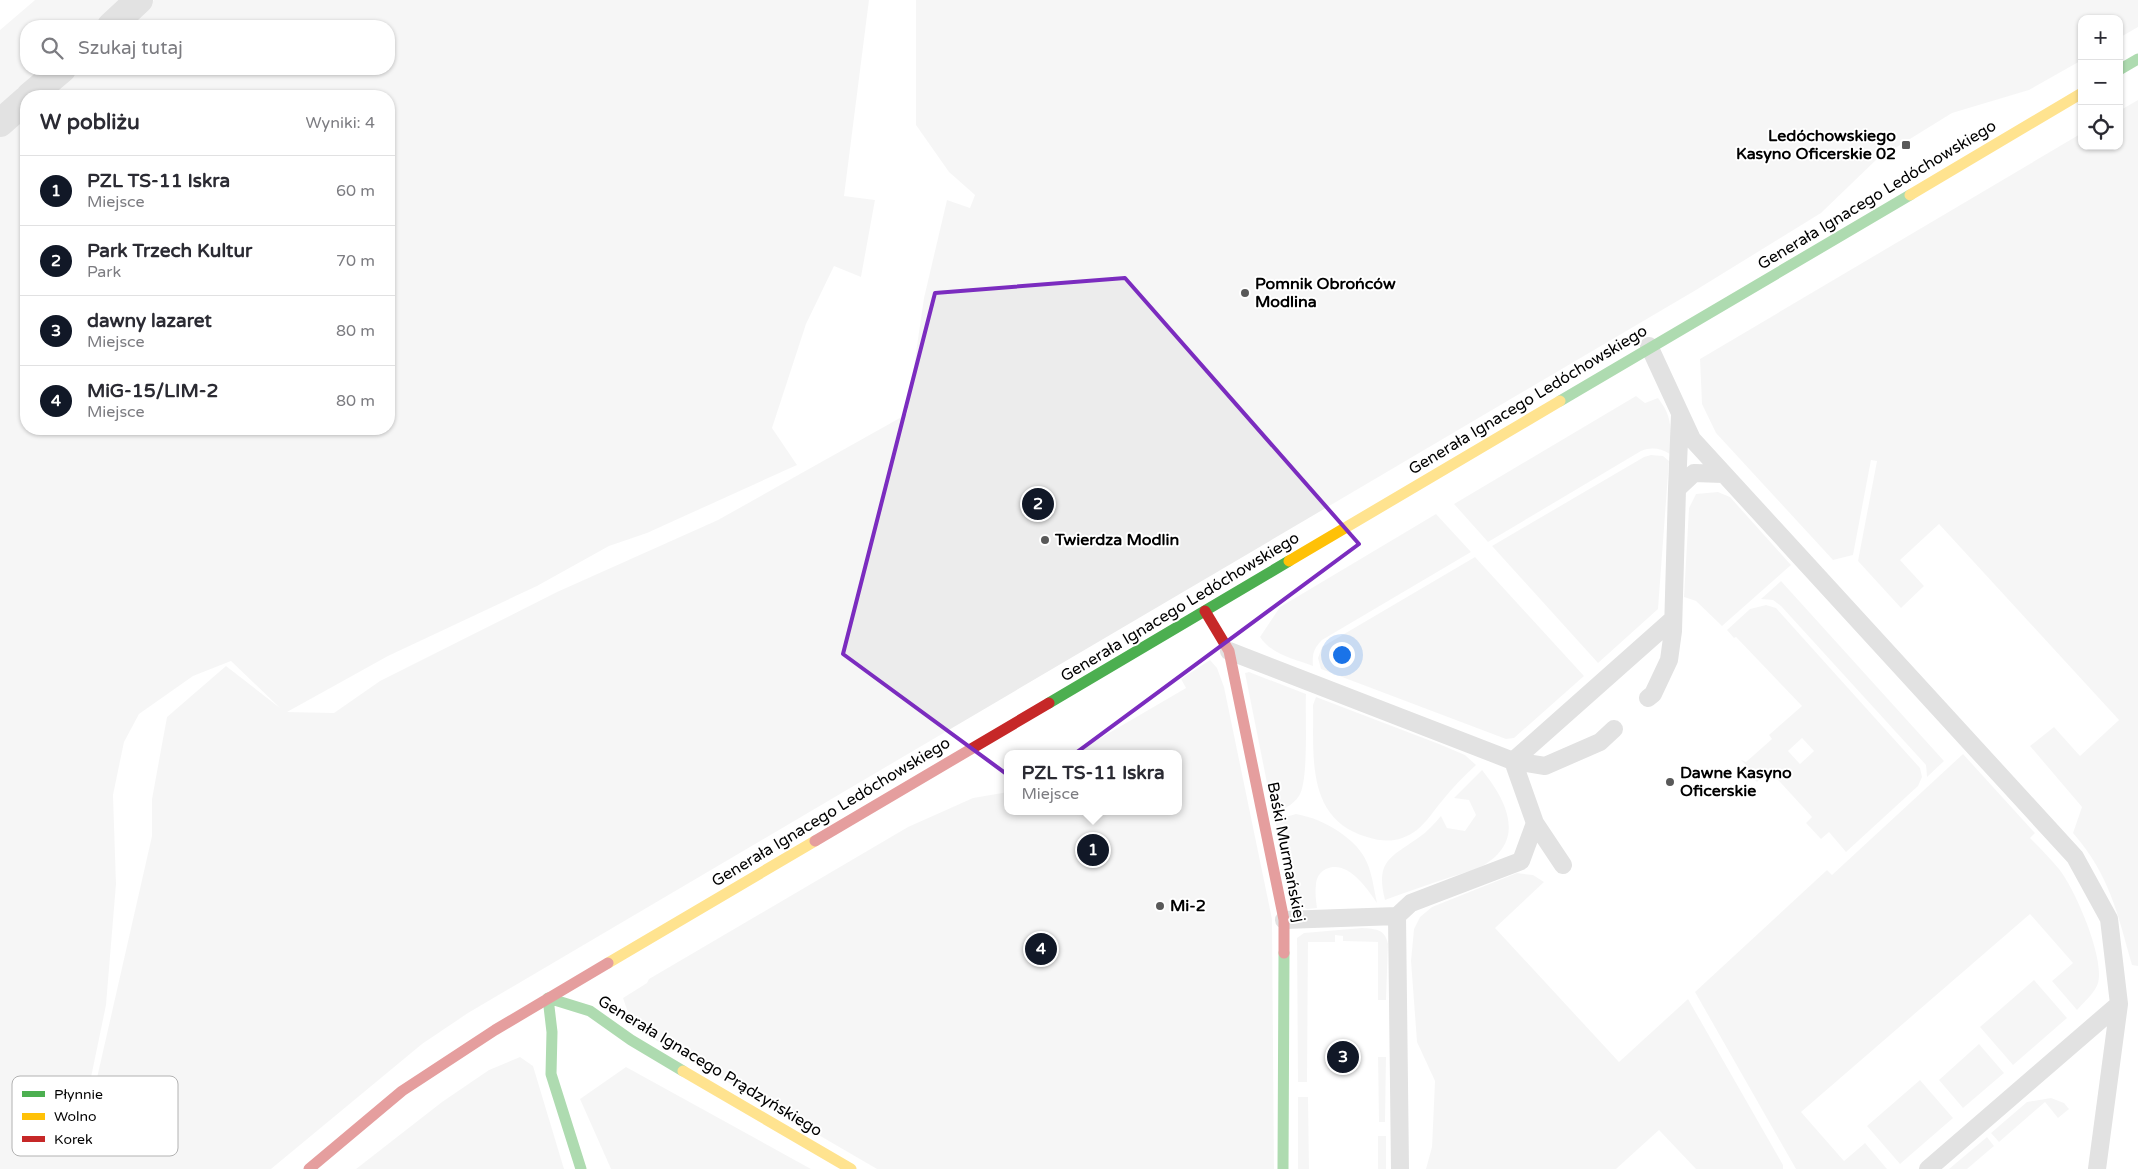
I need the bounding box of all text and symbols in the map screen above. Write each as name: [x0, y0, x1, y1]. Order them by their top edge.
map controls: [2078, 15, 2123, 150]
button: +: [2078, 15, 2123, 60]
search box: [20, 20, 395, 75]
icon: search: [38, 34, 66, 62]
text: Szukaj tutaj: [78, 37, 183, 59]
button: −: [2078, 60, 2123, 105]
button: locate: [2078, 105, 2123, 150]
text: W pobliżu: [40, 110, 140, 135]
text: Wyniki: 4: [306, 113, 375, 133]
street label: Generała Ignacego Ledóchowskiego: [1754, 116, 2000, 274]
place label: Ledóchowskiego Kasyno Oficerskie 02: [1736, 126, 1896, 164]
marker: Ledóchowskiego Kasyno Oficerskie 02: [1900, 139, 1912, 151]
text: PZL TS-11 Iskra: [87, 170, 230, 192]
text: 1: [51, 181, 61, 201]
text: 60 m: [336, 181, 375, 201]
text: Miejsce: [87, 192, 145, 212]
text: Park Trzech Kultur: [87, 240, 252, 262]
text: 2: [51, 251, 61, 271]
text: 70 m: [336, 251, 375, 271]
text: Park: [87, 262, 121, 282]
place label: Pomnik Obrońców Modlina: [1255, 274, 1396, 312]
marker: Pomnik Obrońców Modlina: [1239, 287, 1251, 299]
text: dawny lazaret: [87, 310, 212, 332]
text: 3: [51, 321, 61, 341]
text: 80 m: [336, 321, 375, 341]
street label: Generała Ignacego Ledóchowskiego: [1405, 321, 1651, 479]
text: Miejsce: [87, 332, 145, 352]
text: MiG-15/LIM-2: [87, 380, 219, 402]
text: 4: [51, 391, 61, 411]
text: 80 m: [336, 391, 375, 411]
text: Miejsce: [87, 402, 145, 422]
pin: 2: [1022, 485, 1054, 523]
street label: Generała Ignacego Ledóchowskiego: [1057, 528, 1303, 686]
place label: Twierdza Modlin: [1054, 530, 1179, 550]
marker: Twierdza Modlin: [1039, 534, 1051, 546]
your location: [1329, 642, 1355, 668]
street label: Generała Ignacego Ledóchowskiego: [708, 733, 954, 891]
popup: [1004, 750, 1182, 815]
text: PZL TS-11 Iskra: [1021, 762, 1165, 784]
place label: Dawne Kasyno Oficerskie: [1680, 763, 1792, 801]
marker: Dawne Kasyno Oficerskie: [1664, 776, 1676, 788]
street label: Baśki Murmańskiej: [1263, 780, 1309, 924]
text: Miejsce: [1021, 784, 1079, 804]
pin: 1: [1077, 831, 1109, 869]
place label: Mi-2: [1170, 896, 1206, 916]
marker: Mi-2: [1154, 900, 1166, 912]
pin: 4: [1025, 930, 1057, 968]
street label: Generała Ignacego Prądzyńskiego: [594, 991, 826, 1141]
pin: 3: [1327, 1038, 1359, 1076]
legend: [12, 1076, 178, 1156]
text: Płynnie: [54, 1086, 103, 1103]
text: Wolno: [54, 1108, 97, 1125]
text: Korek: [54, 1131, 93, 1148]

